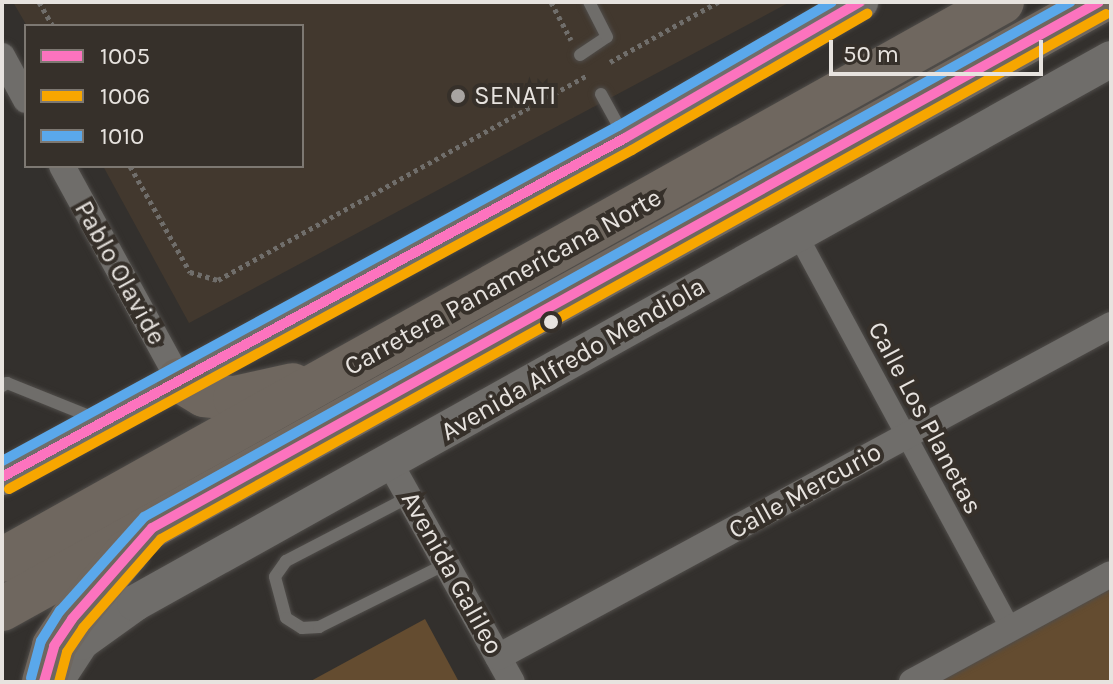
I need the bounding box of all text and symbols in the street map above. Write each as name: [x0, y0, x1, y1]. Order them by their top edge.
legend: [24, 24, 304, 168]
scale bar: [833, 24, 1047, 74]
text: 50 m: [843, 40, 899, 68]
text: 1005: [100, 42, 150, 70]
place label: SENATI: [474, 80, 556, 112]
text: 1006: [100, 82, 150, 110]
marker: SENATI: [449, 87, 467, 105]
text: 1010: [100, 122, 144, 150]
street label: Carretera Panamericana Norte: [339, 182, 667, 382]
street label: Pablo Olavide: [68, 196, 172, 350]
street label: Avenida Alfredo Mendiola: [435, 271, 711, 447]
unlabelled marker: [543, 314, 559, 330]
street label: Calle Los Planetas: [861, 317, 989, 519]
street label: Calle Mercurio: [723, 436, 887, 546]
street label: Avenida Galileo: [394, 486, 510, 660]

